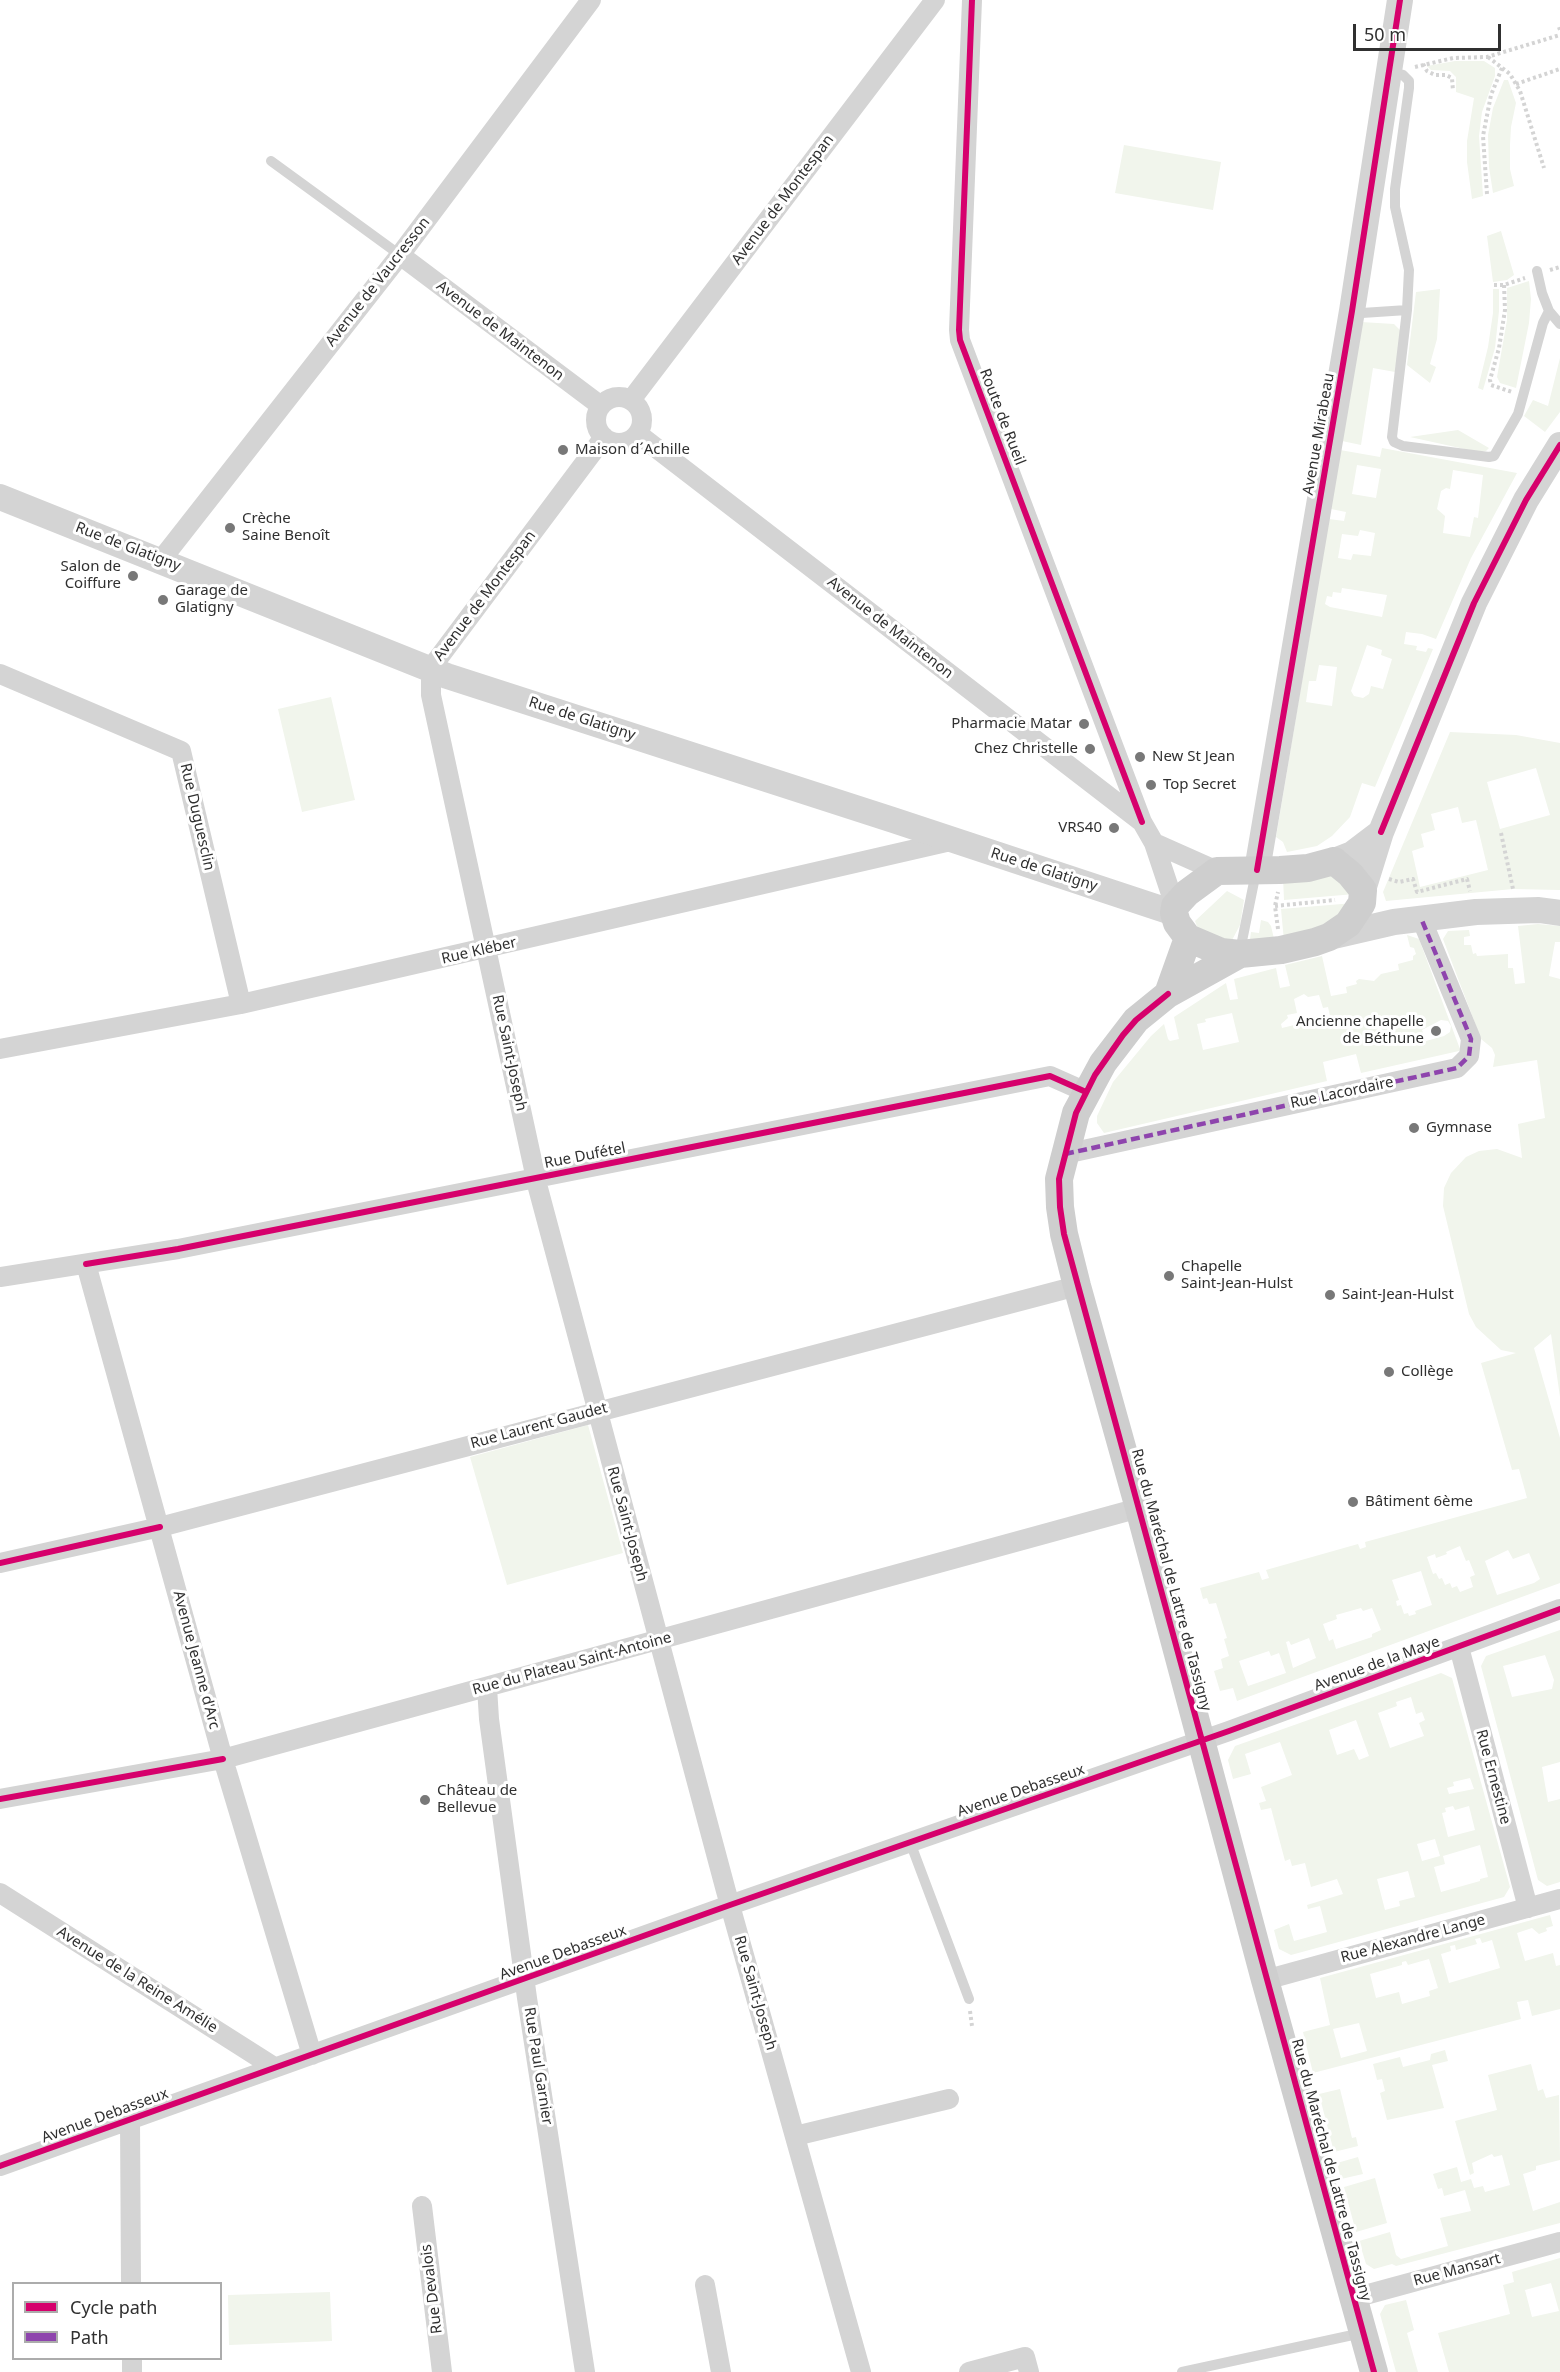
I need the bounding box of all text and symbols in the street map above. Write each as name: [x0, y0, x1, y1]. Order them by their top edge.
scale bar: [1356, 12, 1504, 50]
text: 50 m: [1364, 22, 1406, 46]
street label: Avenue de Montespan: [728, 131, 838, 269]
street label: Avenue de Vaucresson: [322, 214, 434, 350]
street label: Avenue de Maintenon: [433, 277, 567, 385]
street label: Route de Rueil: [975, 366, 1029, 468]
street label: Avenue Mirabeau: [1299, 372, 1339, 496]
place label: Maison d´Achille: [575, 441, 690, 459]
marker: Maison d´Achille: [556, 443, 570, 457]
place label: Crèche Saine Benoît: [242, 510, 330, 545]
street label: Rue de Glatigny: [73, 519, 183, 575]
marker: Crèche Saine Benoît: [223, 521, 237, 535]
street label: Avenue de Montespan: [430, 527, 540, 665]
place label: Salon de Coiffure: [61, 558, 121, 593]
marker: Salon de Coiffure: [126, 569, 140, 583]
street label: Avenue de Maintenon: [823, 573, 957, 683]
place label: Garage de Glatigny: [175, 582, 248, 617]
marker: Garage de Glatigny: [156, 593, 170, 607]
street label: Rue de Glatigny: [526, 693, 638, 745]
place label: Pharmacie Matar: [951, 715, 1072, 733]
marker: Pharmacie Matar: [1077, 717, 1091, 731]
place label: Chez Christelle: [974, 740, 1078, 758]
marker: Chez Christelle: [1083, 742, 1097, 756]
place label: New St Jean: [1152, 748, 1235, 766]
marker: New St Jean: [1133, 750, 1147, 764]
street label: Rue Duguesclin: [176, 762, 218, 872]
place label: Top Secret: [1163, 776, 1236, 794]
marker: Top Secret: [1144, 778, 1158, 792]
place label: VRS40: [1058, 819, 1102, 837]
marker: VRS40: [1107, 821, 1121, 835]
street label: Rue de Glatigny: [988, 844, 1100, 896]
street label: Rue Kléber: [440, 934, 518, 968]
street label: Rue Saint-Joseph: [488, 993, 530, 1113]
place label: Ancienne chapelle de Béthune: [1296, 1013, 1424, 1048]
marker: Ancienne chapelle de Béthune: [1429, 1024, 1443, 1038]
street label: Rue Lacordaire: [1289, 1073, 1395, 1113]
place label: Gymnase: [1426, 1119, 1492, 1137]
marker: Gymnase: [1407, 1121, 1421, 1135]
street label: Rue Dufétel: [543, 1139, 627, 1173]
place label: Chapelle Saint-Jean-Hulst: [1181, 1258, 1293, 1293]
marker: Chapelle Saint-Jean-Hulst: [1162, 1269, 1176, 1283]
place label: Saint-Jean-Hulst: [1342, 1286, 1454, 1304]
marker: Saint-Jean-Hulst: [1323, 1288, 1337, 1302]
place label: Collège: [1401, 1363, 1453, 1381]
marker: Collège: [1382, 1365, 1396, 1379]
street label: Rue Laurent Gaudet: [469, 1399, 609, 1453]
street label: Rue du Maréchal de Lattre de Tassigny: [1127, 1447, 1215, 1713]
street label: Rue Saint-Joseph: [603, 1465, 651, 1583]
place label: Bâtiment 6ème: [1365, 1493, 1473, 1511]
marker: Bâtiment 6ème: [1346, 1495, 1360, 1509]
street label: Avenue Jeanne d'Arc: [169, 1589, 223, 1731]
street label: Rue du Plateau Saint-Antoine: [471, 1629, 673, 1699]
street label: Avenue de la Maye: [1312, 1633, 1442, 1695]
street label: Rue Ernestine: [1472, 1728, 1514, 1826]
street label: Avenue Debasseux: [955, 1761, 1087, 1821]
place label: Château de Bellevue: [437, 1782, 517, 1817]
marker: Château de Bellevue: [418, 1793, 432, 1807]
street label: Rue Alexandre Lange: [1339, 1911, 1487, 1967]
street label: Avenue Debasseux: [497, 1922, 629, 1984]
street label: Avenue de la Reine Amélie: [53, 1923, 221, 2037]
street label: Rue Saint-Joseph: [730, 1934, 780, 2052]
street label: Rue Paul Garnier: [520, 2006, 556, 2126]
street label: Rue du Maréchal de Lattre de Tassigny: [1287, 2037, 1375, 2303]
street label: Avenue Debasseux: [39, 2085, 171, 2147]
street label: Rue Devalois: [418, 2243, 446, 2335]
street label: Rue Mansart: [1411, 2250, 1503, 2290]
legend: [12, 2282, 222, 2360]
text: Cycle path: [70, 2295, 157, 2319]
text: Path: [70, 2325, 109, 2349]

